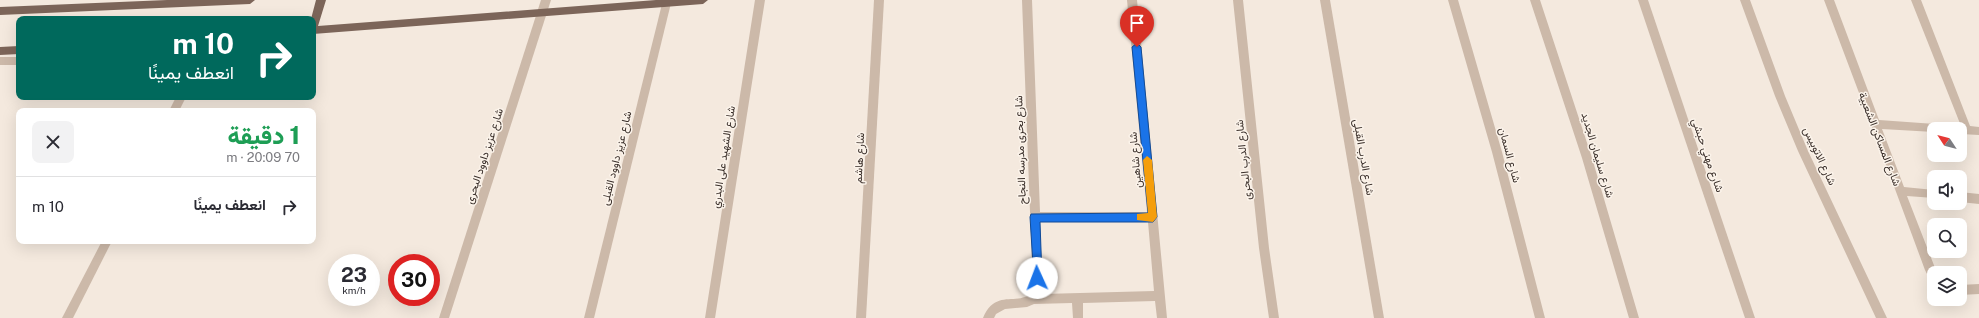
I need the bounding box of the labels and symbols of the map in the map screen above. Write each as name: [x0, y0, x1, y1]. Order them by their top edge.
pin: [1120, 6, 1154, 47]
street label: شارع المساكن الشعبية: [1855, 90, 1904, 189]
street label: شارع بحرى مدرسه النجاح: [1012, 95, 1030, 205]
street label: شارع الشهيد على البدري: [709, 105, 741, 210]
street label: شارع عزيز داوود البحرى: [463, 106, 507, 206]
street label: شارع عزيز داوود القبلى: [598, 109, 636, 207]
street label: شارع سليمان الجديد: [1577, 111, 1617, 200]
street label: شارع مهني حبشي: [1686, 117, 1726, 195]
street label: شارع الدرب القبلى: [1349, 118, 1377, 197]
street label: شارع الدرب البحرى: [1233, 119, 1255, 201]
north arrow: [1927, 122, 1967, 162]
street label: شارع الاتوبيس: [1799, 125, 1839, 188]
street label: شارع السمان: [1495, 126, 1523, 185]
street label: شارع شاهين: [1127, 131, 1145, 189]
street label: شارع هاشم: [852, 132, 868, 184]
speed limit sign: 30: [388, 254, 440, 306]
position arrow: [1016, 257, 1058, 299]

